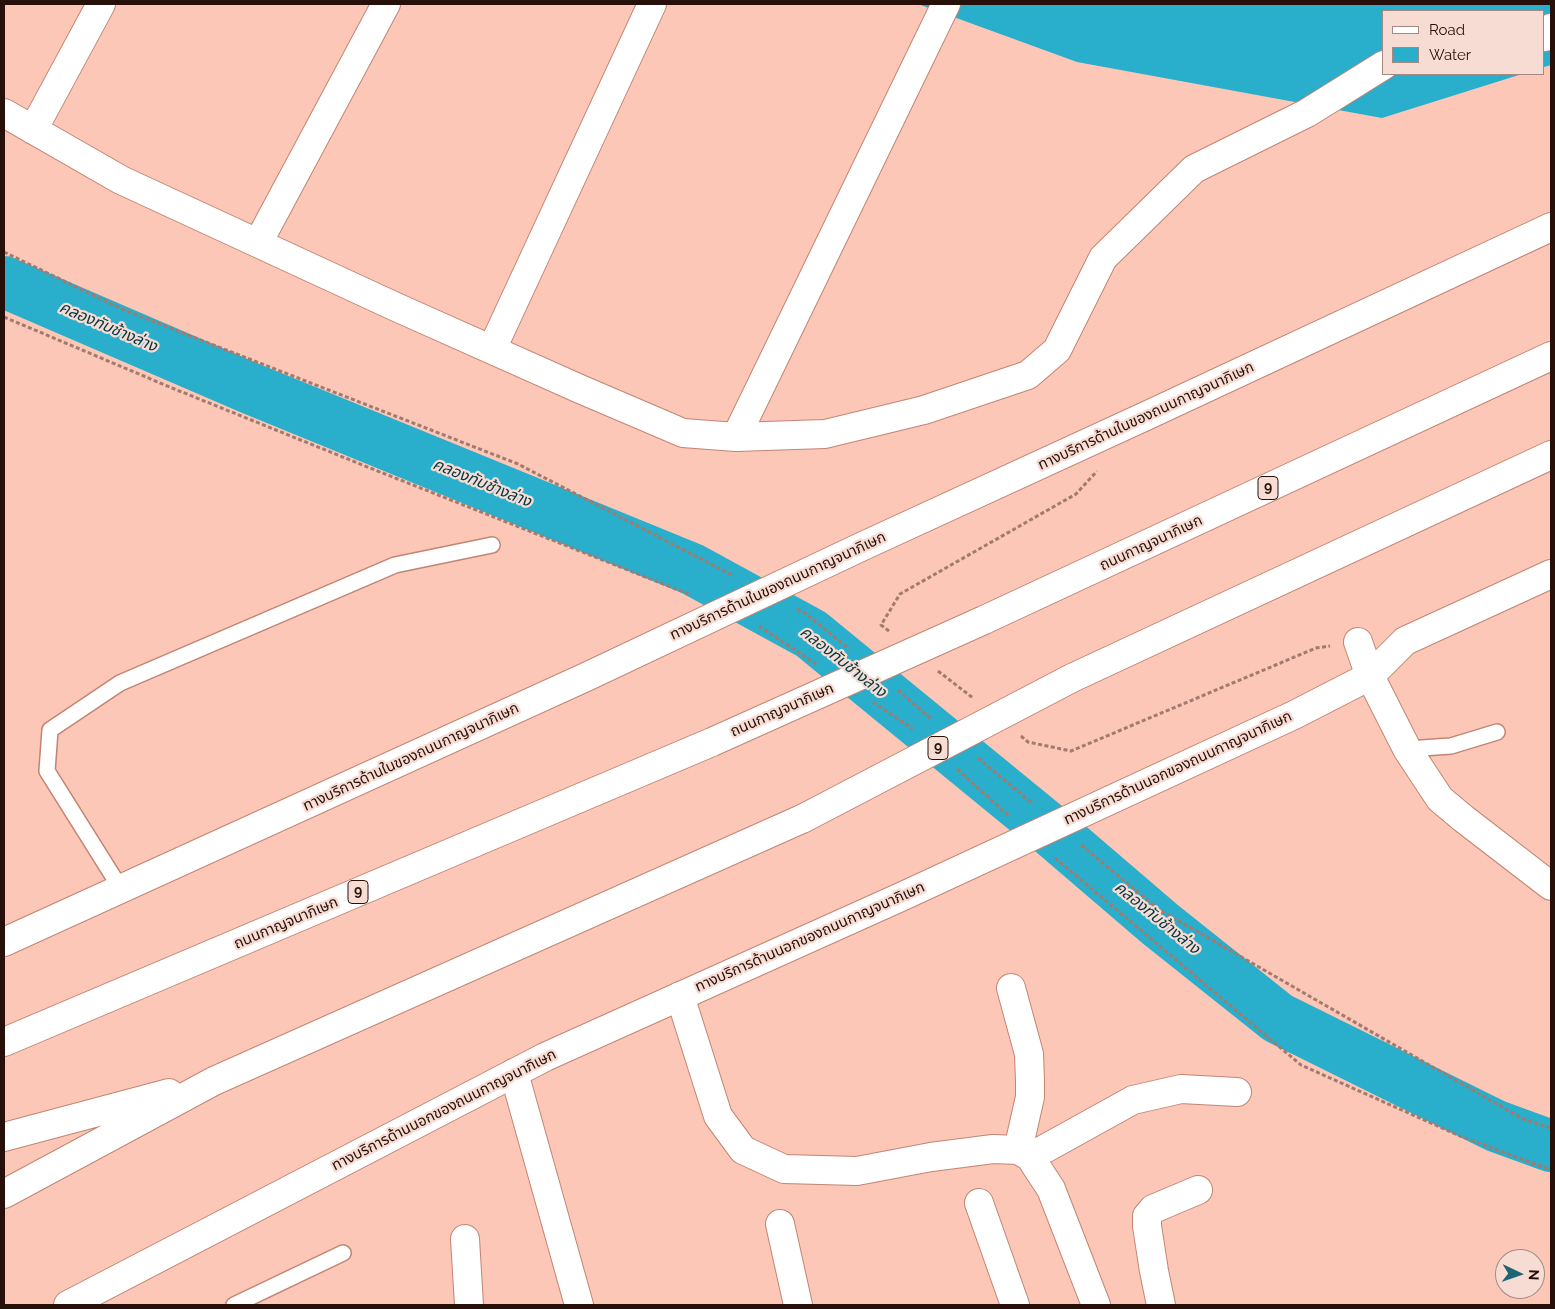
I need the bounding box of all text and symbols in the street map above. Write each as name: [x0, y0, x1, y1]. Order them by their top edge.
legend: [1382, 10, 1545, 75]
text: Road: [1429, 21, 1465, 39]
text: Water: [1429, 46, 1471, 64]
water label: คลองทับช้างล่าง: [56, 298, 160, 356]
street label: ทางบริการด้านในของถนนกาญจนาภิเษก: [1035, 358, 1257, 474]
water label: คลองทับช้างล่าง: [430, 455, 534, 511]
road number: 9: [1258, 476, 1278, 499]
street label: ถนนกาญจนาภิเษก: [1097, 511, 1205, 575]
street label: ทางบริการด้านในของถนนกาญจนาภิเษก: [667, 528, 889, 644]
water label: คลองทับช้างล่าง: [796, 622, 890, 702]
street label: ถนนกาญจนาภิเษก: [727, 679, 837, 741]
street label: ทางบริการด้านในของถนนกาญจนาภิเษก: [300, 699, 522, 815]
street label: ทางบริการด้านนอกของถนนกาญจนาภิเษก: [1061, 707, 1295, 829]
road number: 9: [928, 736, 948, 760]
street label: ทางบริการด้านนอกของถนนกาญจนาภิเษก: [692, 878, 928, 996]
water label: คลองทับช้างล่าง: [1110, 878, 1204, 958]
road number: 9: [348, 880, 368, 904]
street label: ถนนกาญจนาภิเษก: [231, 893, 341, 953]
street label: ทางบริการด้านนอกของถนนกาญจนาภิเษก: [329, 1045, 559, 1175]
north arrow: [1495, 1249, 1545, 1299]
text: N: [1526, 1269, 1542, 1280]

